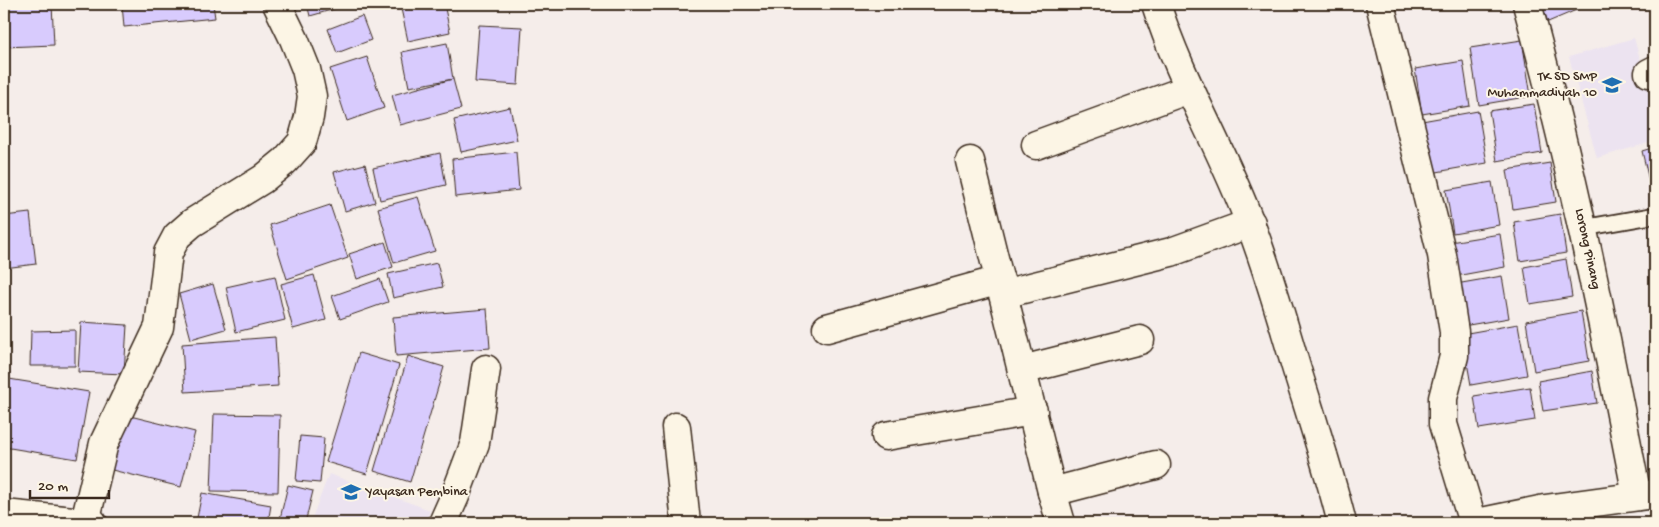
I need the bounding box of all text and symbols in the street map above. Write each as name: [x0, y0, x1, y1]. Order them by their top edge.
place label: TK SD SMP Muhammadiyah 10: [1487, 69, 1597, 102]
school or university icon: TK SD SMP Muhammadiyah 10: [1601, 74, 1623, 96]
street label: Lorong Pinang: [1570, 207, 1604, 291]
scale bar: [30, 467, 109, 499]
text: 20 m: [38, 478, 68, 496]
school or university icon: Yayasan Pembina: [340, 481, 362, 503]
place label: Yayasan Pembina: [364, 484, 469, 501]

